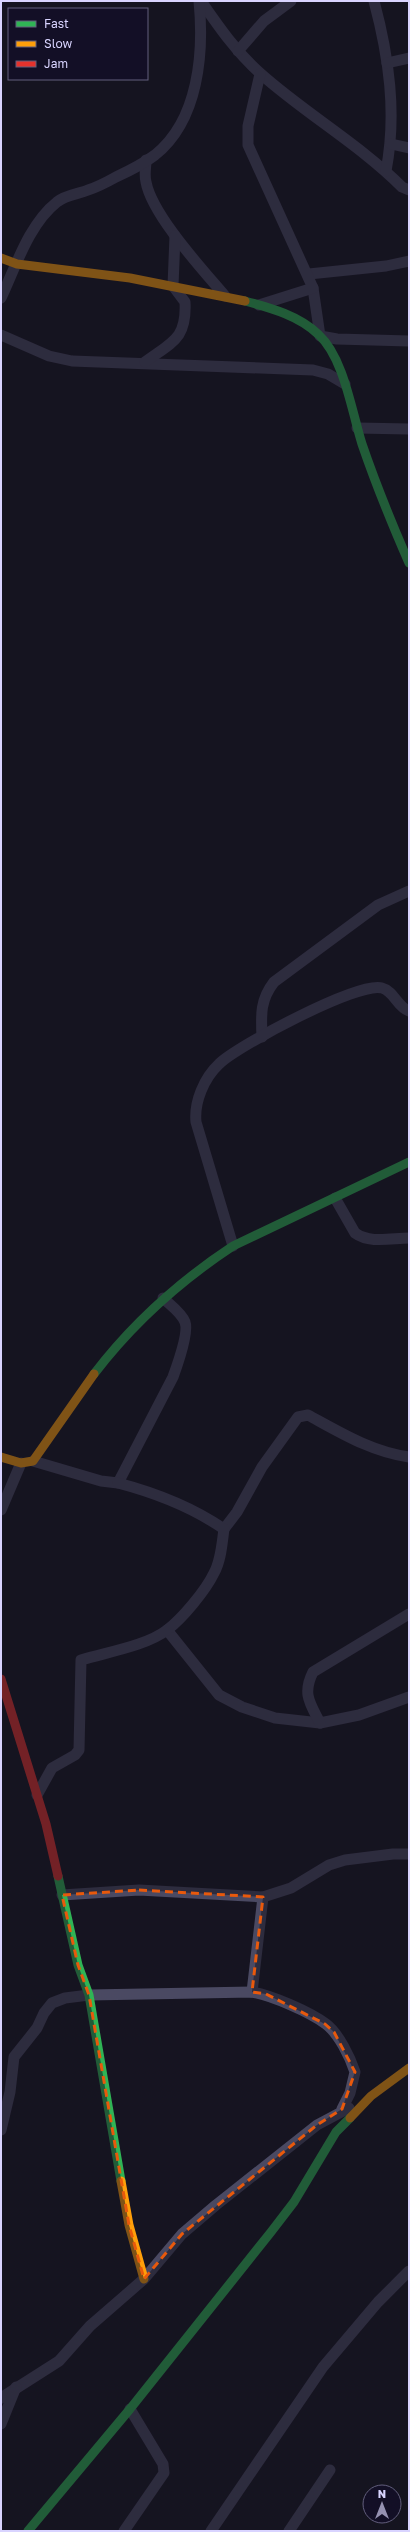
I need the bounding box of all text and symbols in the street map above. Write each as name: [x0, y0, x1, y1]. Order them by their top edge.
legend: [8, 8, 148, 80]
text: Fast: [44, 16, 69, 31]
text: Slow: [44, 36, 72, 51]
text: Jam: [44, 56, 68, 71]
north arrow: [362, 2484, 402, 2524]
text: N: [378, 2487, 386, 2500]

